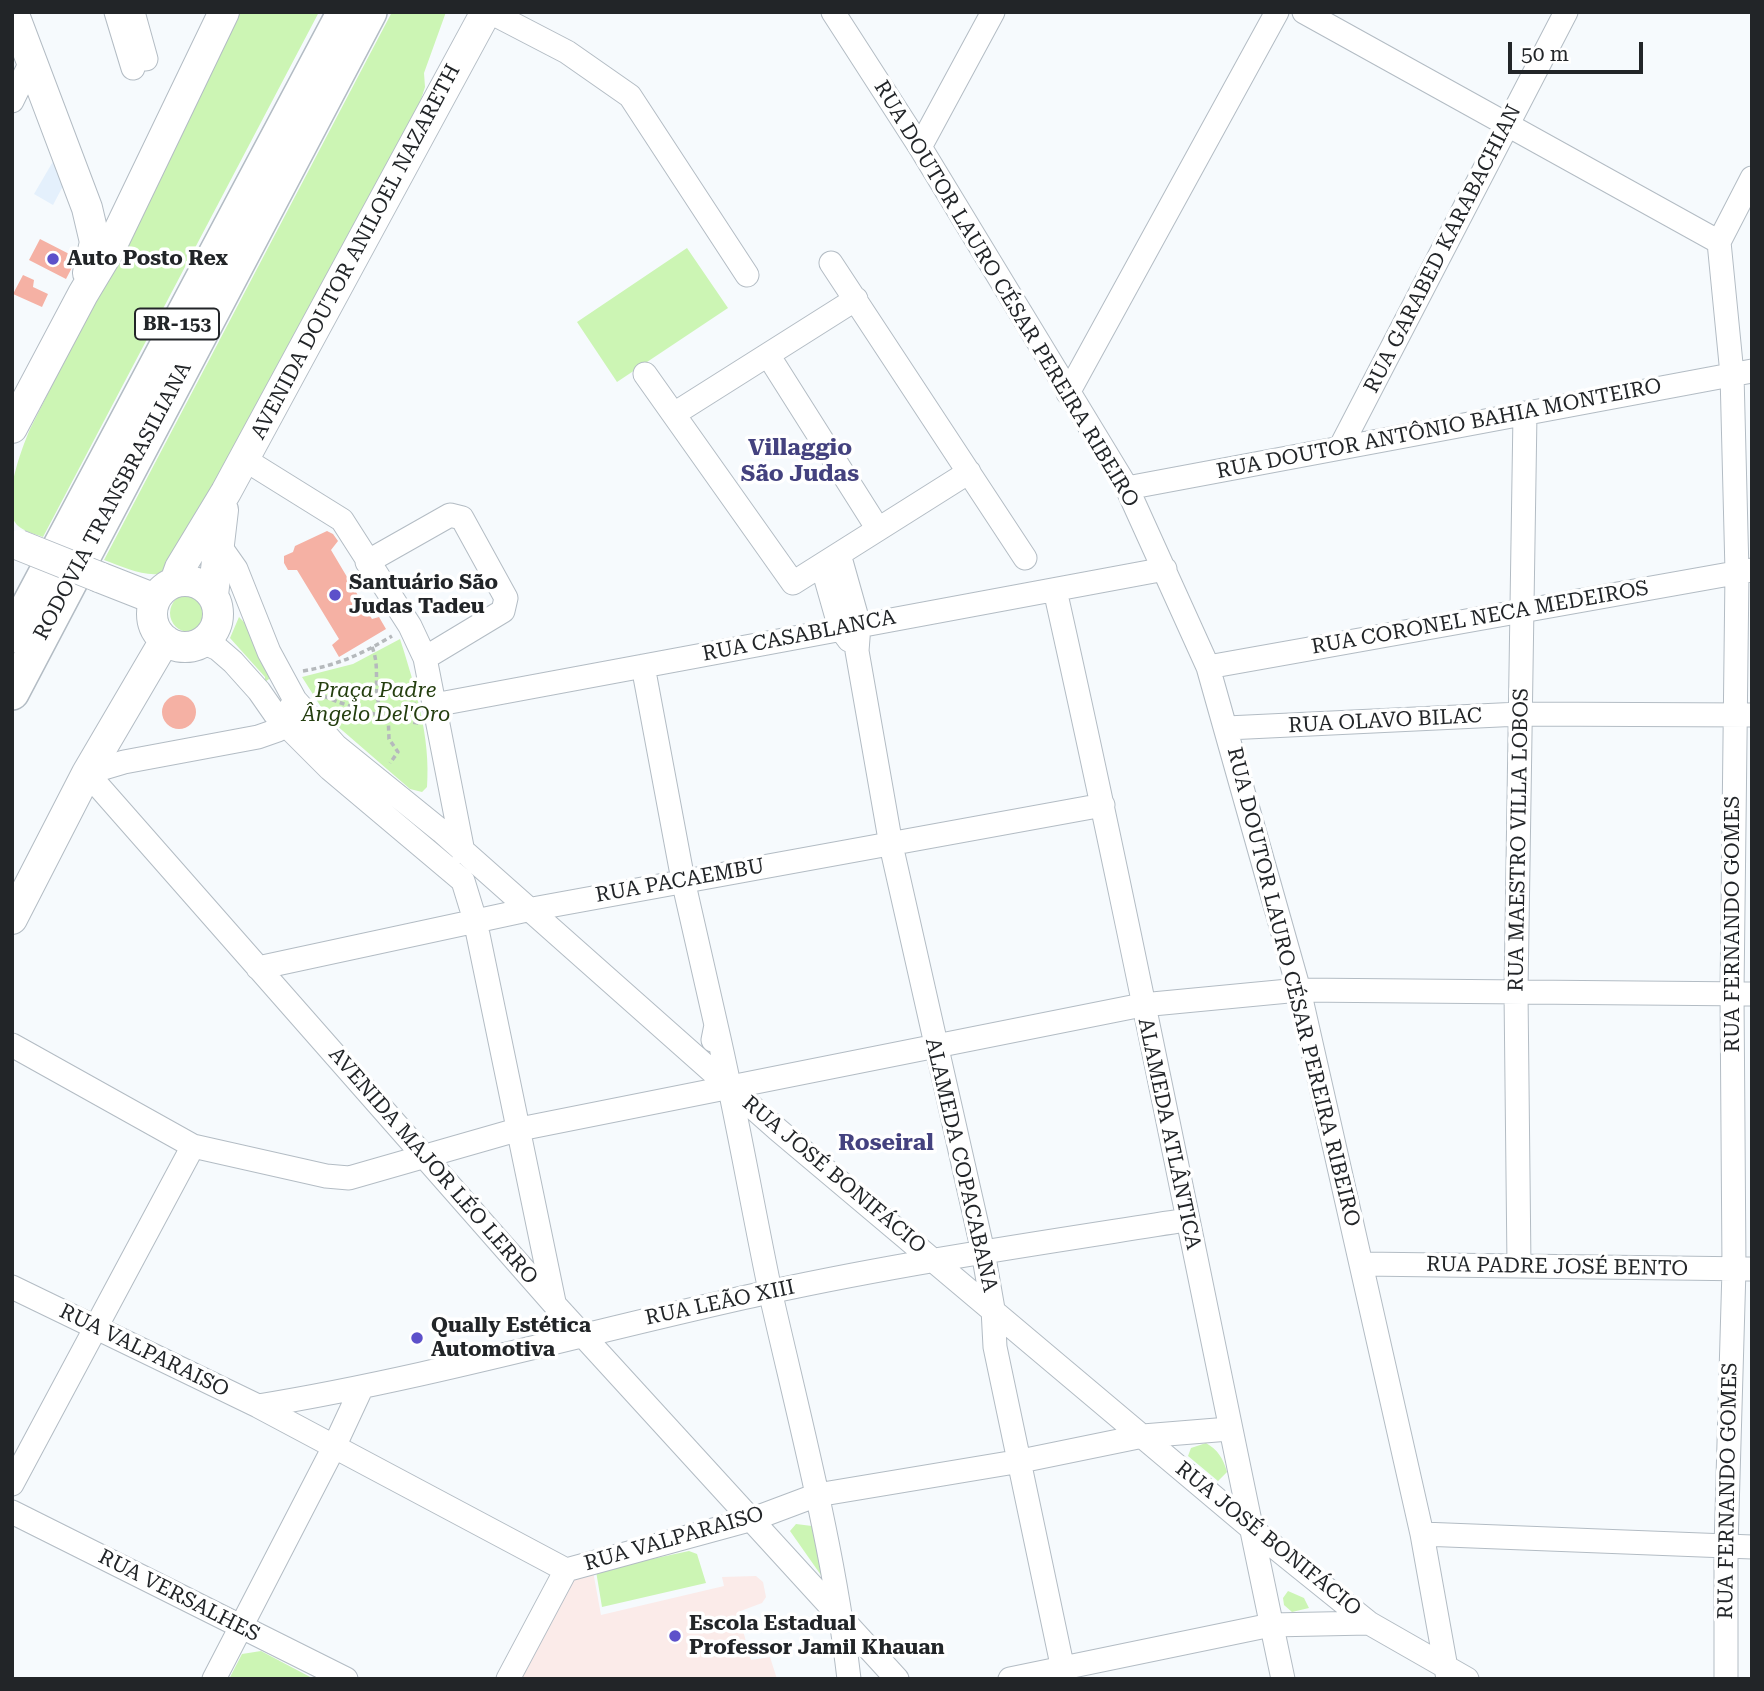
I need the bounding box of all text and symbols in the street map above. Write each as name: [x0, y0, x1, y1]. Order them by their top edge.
scale bar: [1512, 28, 1647, 72]
text: 50 m: [1521, 42, 1569, 66]
street label: AVENIDA DOUTOR ANILOEL NAZARETH: [246, 60, 466, 444]
street label: RUA DOUTOR LAURO CÉSAR PEREIRA RIBEIRO: [868, 76, 1144, 512]
street label: RUA GARABED KARABACHIAN: [1359, 101, 1527, 397]
place label: Auto Posto Rex: [67, 246, 228, 272]
marker: Auto Posto Rex: [45, 251, 61, 267]
road number: BR-153: [135, 308, 219, 340]
street label: RODOVIA TRANSBRASILIANA: [29, 358, 197, 644]
street label: RUA DOUTOR ANTÔNIO BAHIA MONTEIRO: [1214, 373, 1664, 485]
district label: Villaggio São Judas: [741, 434, 859, 488]
place label: Santuário São Judas Tadeu: [349, 570, 498, 620]
street label: RUA CORONEL NECA MEDEIROS: [1309, 576, 1651, 660]
marker: Santuário São Judas Tadeu: [327, 587, 343, 603]
street label: RUA CASABLANCA: [700, 605, 898, 667]
park label: Praça Padre Ângelo Del'Oro: [302, 678, 450, 728]
street label: RUA MAESTRO VILLA LOBOS: [1504, 688, 1534, 992]
street label: RUA OLAVO BILAC: [1287, 703, 1483, 739]
street label: RUA DOUTOR LAURO CÉSAR PEREIRA RIBEIRO: [1221, 745, 1365, 1229]
street label: RUA FERNANDO GOMES: [1720, 796, 1746, 1052]
street label: RUA PACAEMBU: [594, 854, 766, 908]
street label: ALAMEDA ATLÂNTICA: [1132, 1016, 1206, 1252]
street label: ALAMEDA COPACABANA: [919, 1036, 1003, 1294]
street label: AVENIDA MAJOR LÉO LERRO: [323, 1042, 543, 1290]
street label: RUA JOSÉ BONIFÁCIO: [737, 1091, 931, 1259]
district label: Roseiral: [838, 1129, 934, 1157]
street label: RUA PADRE JOSÉ BENTO: [1426, 1252, 1688, 1282]
street label: RUA LEÃO XIII: [643, 1275, 797, 1331]
street label: RUA VALPARAISO: [55, 1299, 233, 1403]
place label: Qually Estética Automotiva: [431, 1313, 591, 1363]
marker: Qually Estética Automotiva: [409, 1330, 425, 1346]
street label: RUA FERNANDO GOMES: [1713, 1362, 1743, 1620]
street label: RUA JOSÉ BONIFÁCIO: [1170, 1456, 1366, 1622]
street label: RUA VALPARAISO: [581, 1501, 767, 1577]
street label: RUA VERSALHES: [94, 1544, 264, 1648]
place label: Escola Estadual Professor Jamil Khauan: [689, 1611, 945, 1661]
marker: Escola Estadual Professor Jamil Khauan: [667, 1628, 683, 1644]

